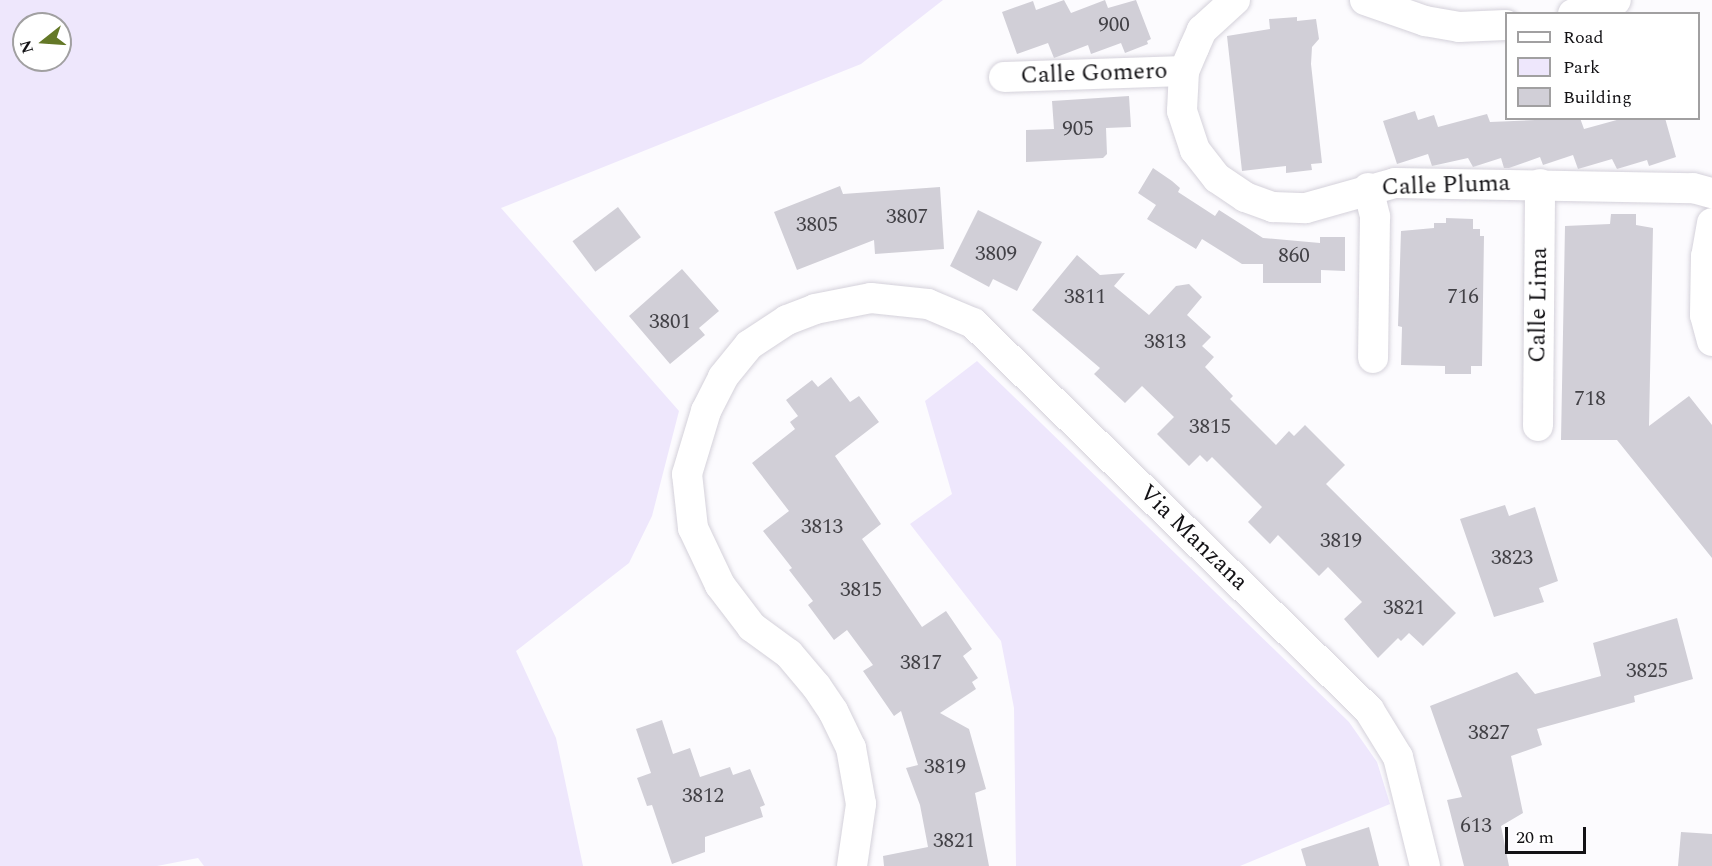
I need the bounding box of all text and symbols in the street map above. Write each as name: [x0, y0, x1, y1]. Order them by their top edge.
north arrow: [12, 12, 72, 72]
house number: 900: [1098, 12, 1130, 38]
legend: [1505, 12, 1700, 120]
text: Road: [1563, 24, 1604, 51]
text: N: [13, 37, 40, 56]
text: Park: [1563, 54, 1600, 81]
street label: Calle Gomero: [1020, 57, 1168, 91]
text: Building: [1563, 84, 1632, 111]
house number: 905: [1062, 116, 1094, 142]
street label: Calle Pluma: [1381, 169, 1511, 203]
house number: 3807: [886, 204, 928, 230]
house number: 3805: [796, 212, 838, 238]
house number: 3809: [975, 241, 1017, 267]
house number: 860: [1278, 243, 1310, 269]
street label: Calle Lima: [1524, 247, 1554, 363]
house number: 3811: [1064, 284, 1106, 310]
house number: 716: [1447, 284, 1479, 310]
house number: 3801: [649, 309, 691, 335]
house number: 3813: [1144, 329, 1186, 355]
house number: 718: [1574, 386, 1606, 412]
house number: 3815: [1189, 414, 1231, 440]
street label: Via Manzana: [1132, 479, 1254, 597]
house number: 3813: [801, 514, 843, 540]
house number: 3819: [1320, 528, 1362, 554]
house number: 3823: [1491, 545, 1533, 571]
house number: 3815: [840, 577, 882, 603]
house number: 3821: [1383, 595, 1425, 621]
house number: 3817: [900, 650, 942, 676]
house number: 3825: [1626, 658, 1668, 684]
house number: 3827: [1468, 720, 1510, 746]
house number: 3819: [924, 754, 966, 780]
house number: 3812: [682, 783, 724, 809]
house number: 613: [1460, 813, 1492, 839]
scale bar: [1508, 815, 1589, 853]
text: 20 m: [1516, 824, 1554, 851]
house number: 3821: [933, 828, 975, 854]

